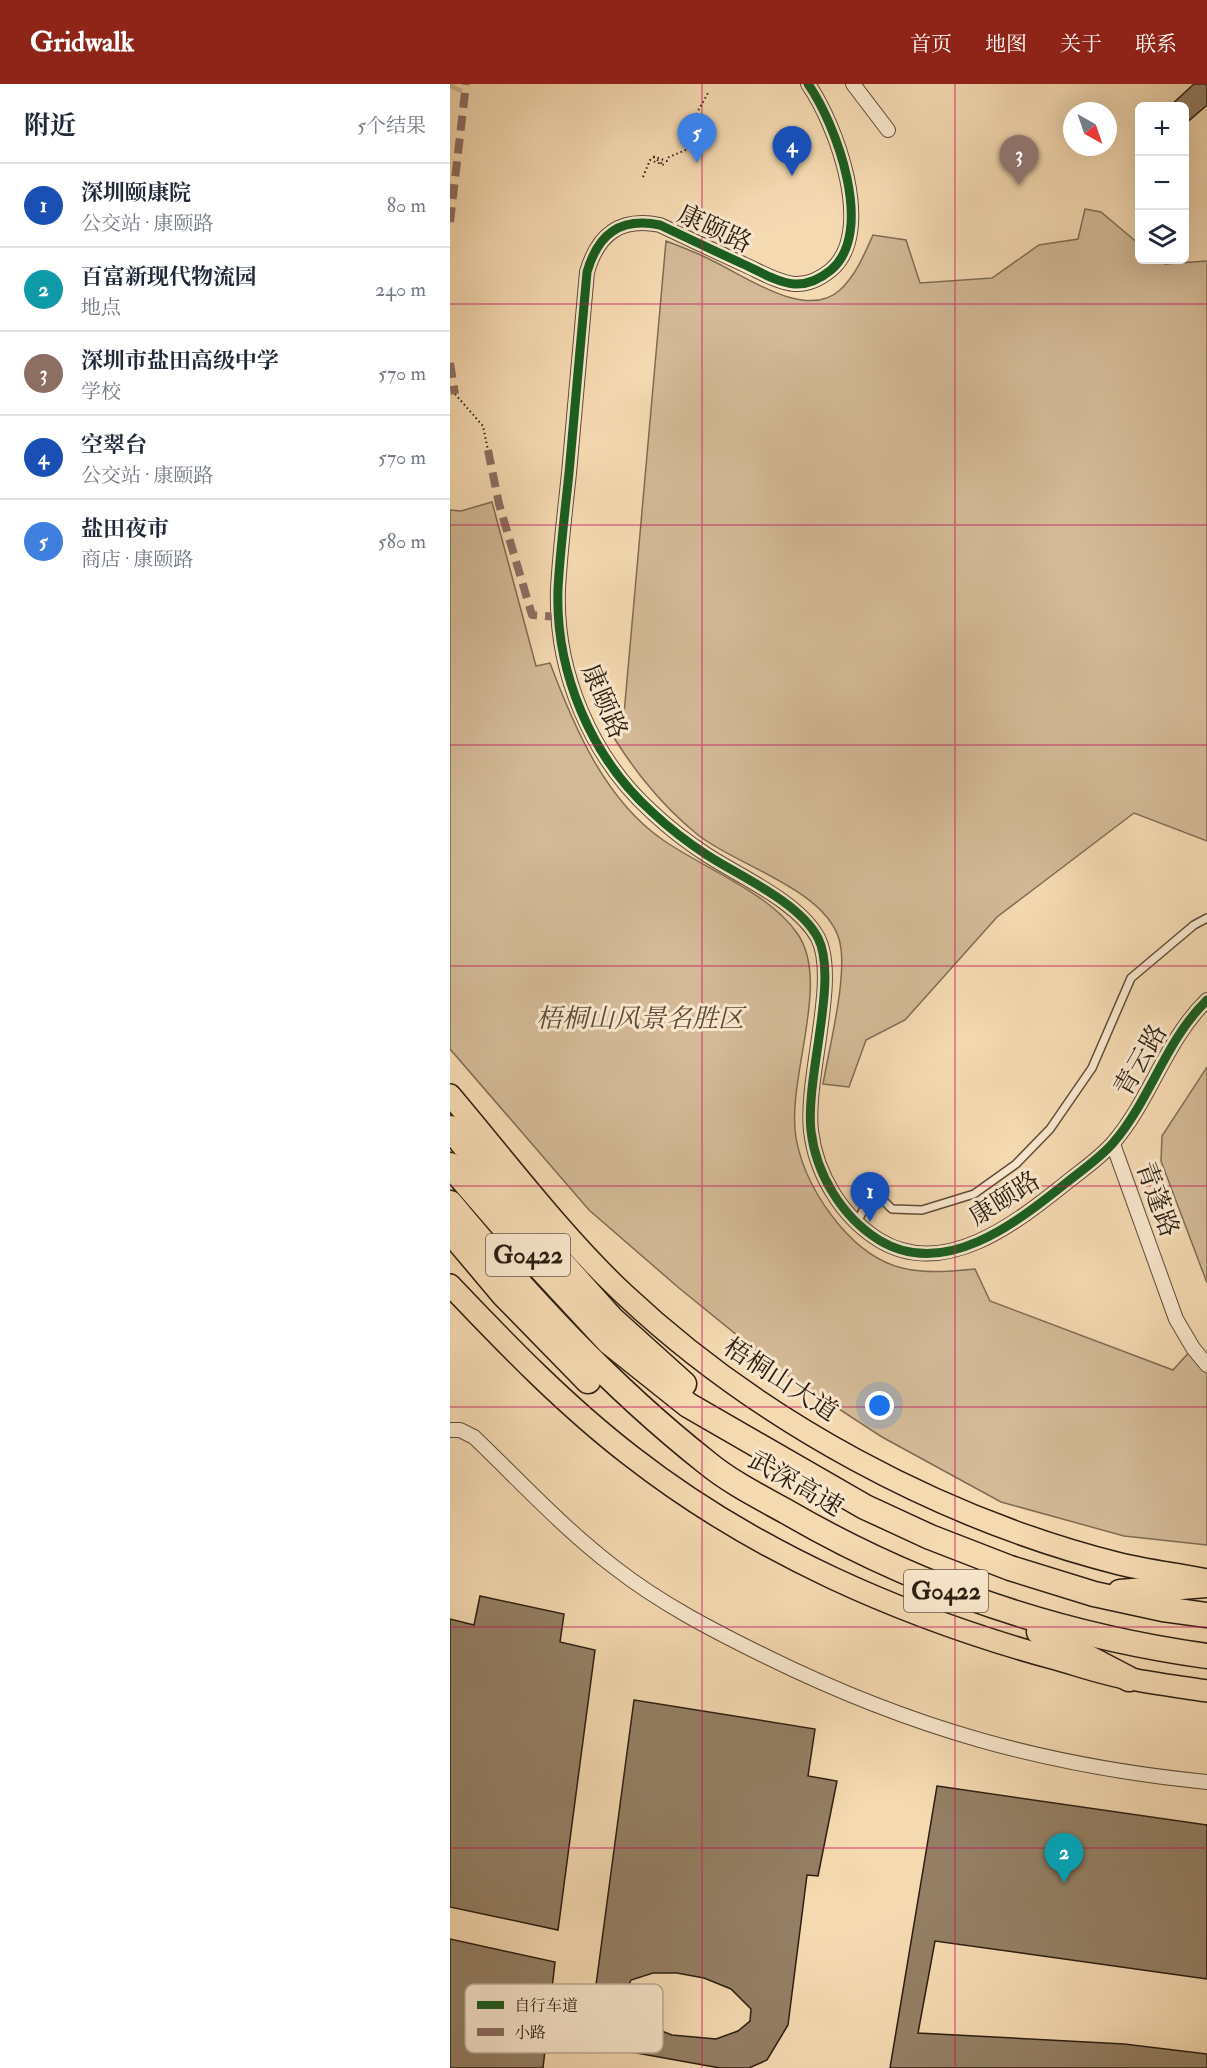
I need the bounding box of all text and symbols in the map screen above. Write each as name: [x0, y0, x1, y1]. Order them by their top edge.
text: Gridwalk: [30, 25, 134, 60]
text: 首页: [910, 31, 952, 58]
text: 地图: [985, 31, 1027, 58]
text: 关于: [1060, 31, 1102, 58]
text: 联系: [1135, 31, 1177, 58]
north arrow: [1063, 102, 1117, 156]
map controls: [1135, 102, 1189, 264]
button: +: [1135, 102, 1189, 156]
text: 附近: [24, 110, 76, 142]
text: 5个结果: [357, 113, 426, 138]
pin: 5: [678, 113, 716, 163]
pin: 4: [772, 126, 812, 176]
pin: 3: [1000, 135, 1038, 185]
button: −: [1135, 156, 1189, 210]
text: 深圳颐康院: [81, 179, 191, 207]
text: 1: [40, 193, 47, 218]
text: 80 m: [387, 193, 426, 218]
street label: 康颐路: [672, 198, 757, 260]
button: layers: [1135, 210, 1189, 264]
text: 公交站 · 康颐路: [81, 211, 213, 236]
text: 百富新现代物流园: [81, 263, 257, 291]
text: 2: [38, 277, 49, 302]
text: 240 m: [375, 277, 426, 302]
text: 地点: [81, 295, 121, 320]
text: 深圳市盐田高级中学: [81, 347, 279, 375]
text: 3: [40, 361, 47, 386]
text: 570 m: [378, 361, 426, 386]
text: 学校: [81, 379, 121, 404]
text: 空翠台: [81, 431, 147, 459]
text: 4: [38, 445, 49, 470]
text: 570 m: [378, 445, 426, 470]
text: 公交站 · 康颐路: [81, 463, 213, 488]
text: 盐田夜市: [81, 515, 169, 543]
text: 5: [39, 529, 48, 554]
text: 580 m: [378, 529, 426, 554]
text: 商店 · 康颐路: [81, 547, 193, 572]
street label: 康颐路: [574, 659, 634, 744]
park label: 梧桐山风景名胜区: [536, 1003, 747, 1035]
street label: 青云路: [1108, 1019, 1174, 1102]
street label: 青蓬路: [1129, 1157, 1185, 1241]
street label: 康颐路: [963, 1165, 1046, 1233]
pin: 1: [850, 1172, 890, 1222]
road number: G0422: [486, 1234, 570, 1276]
street label: 梧桐山大道: [717, 1331, 844, 1429]
your location: [865, 1391, 894, 1420]
street label: 武深高速: [742, 1444, 849, 1524]
road number: G0422: [904, 1570, 988, 1612]
pin: 2: [1044, 1834, 1084, 1883]
legend: [465, 1984, 663, 2053]
text: 自行车道: [514, 1996, 578, 2016]
text: 小路: [514, 2023, 546, 2043]

